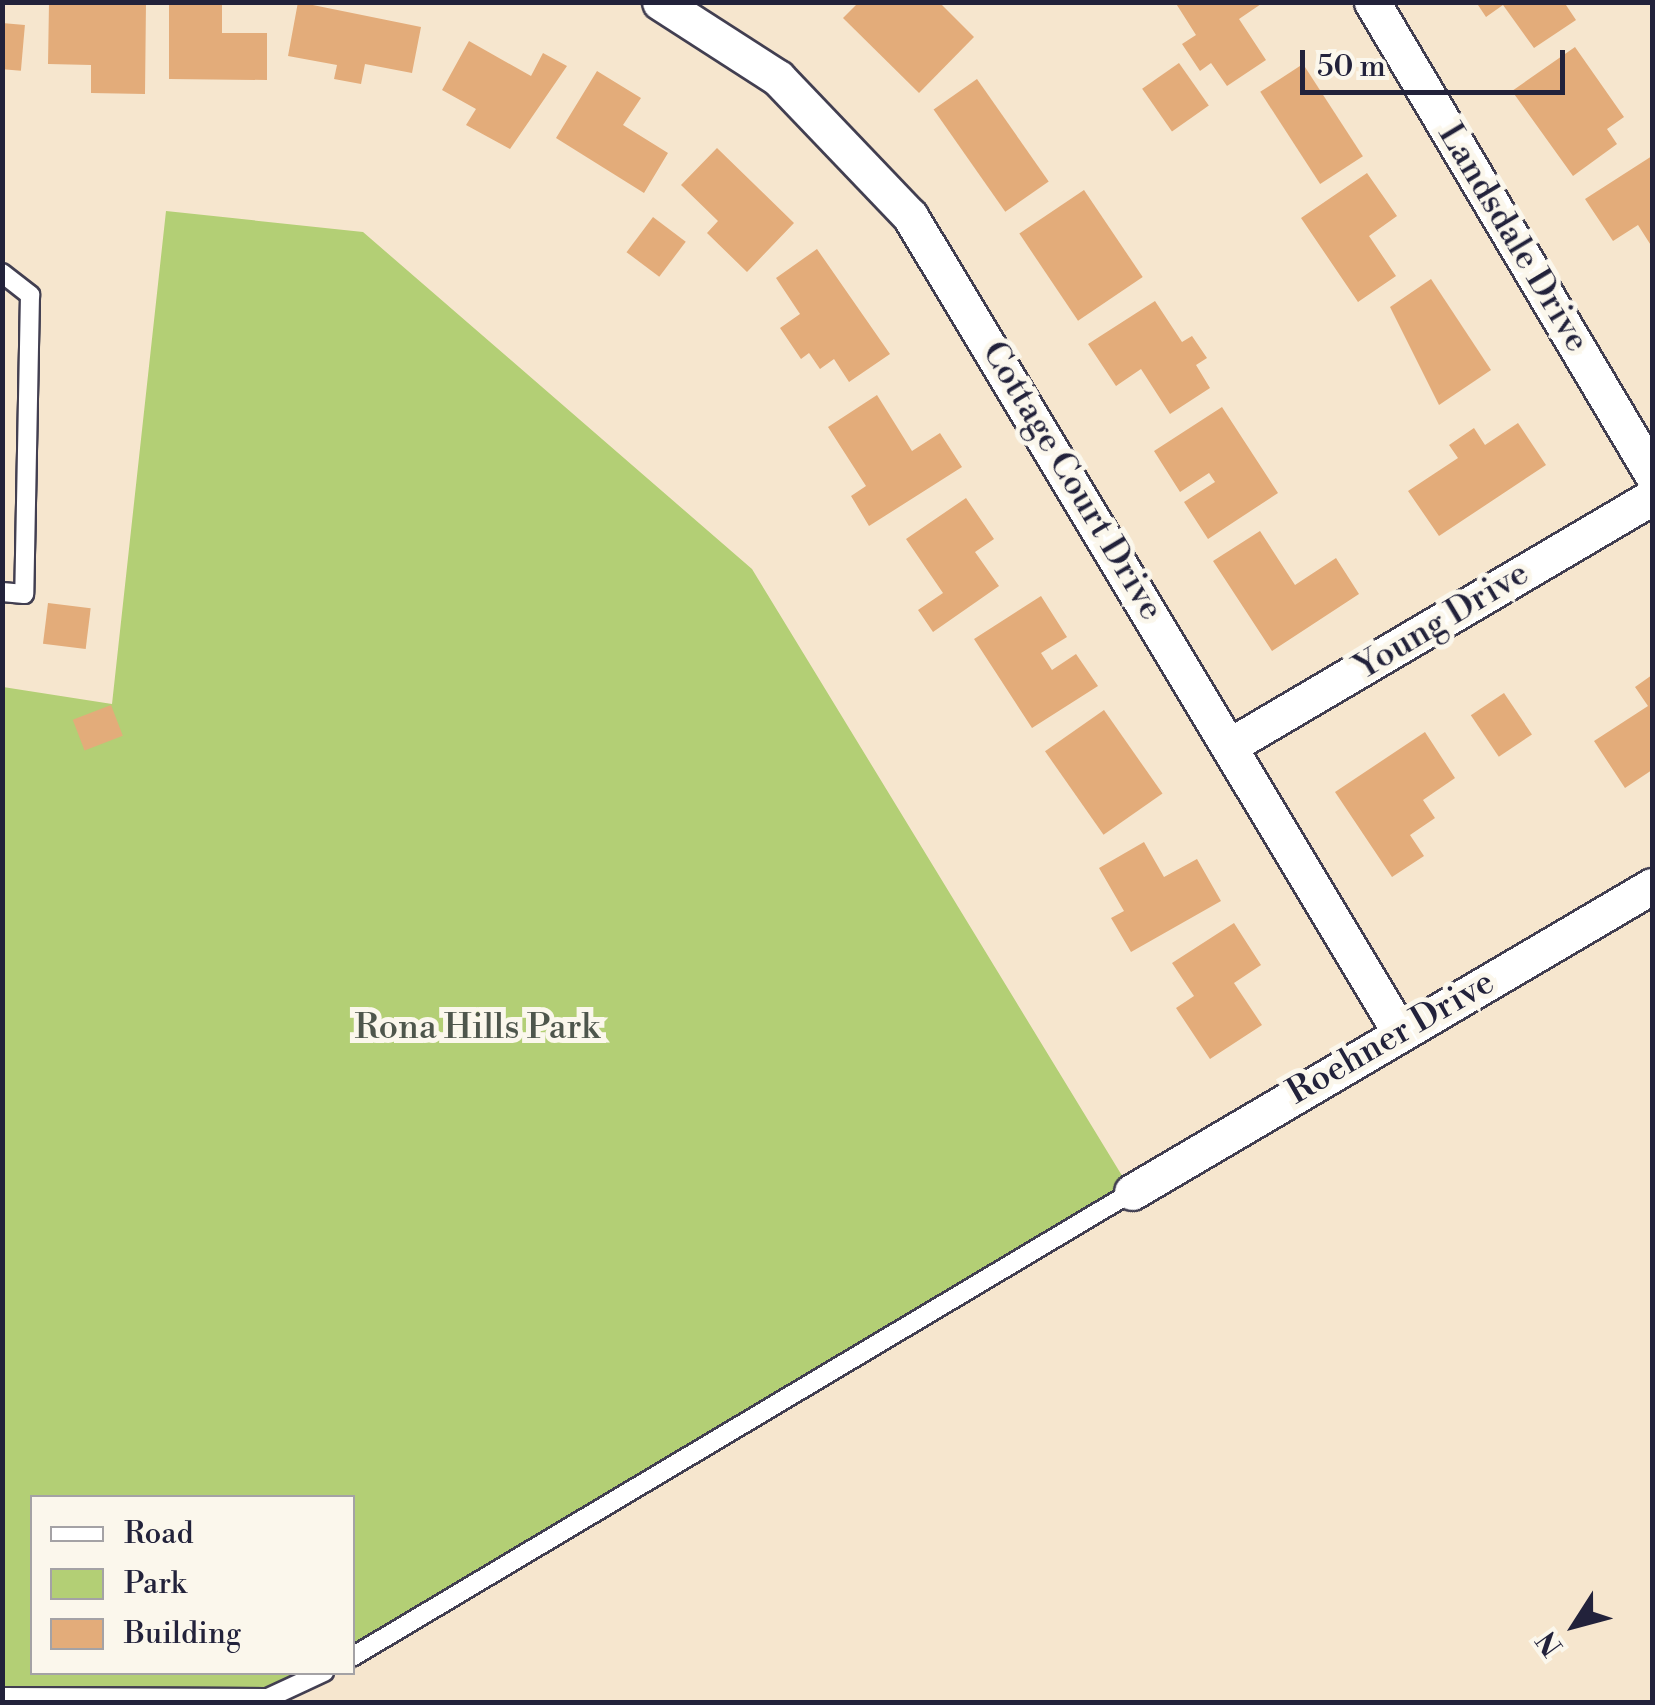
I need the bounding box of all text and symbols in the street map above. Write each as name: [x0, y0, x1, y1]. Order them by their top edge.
scale bar: [1305, 30, 1570, 92]
text: 50 m: [1317, 48, 1386, 86]
street label: Landsdale Drive: [1428, 116, 1598, 360]
street label: Cottage Court Drive: [972, 334, 1172, 628]
street label: Young Drive: [1347, 553, 1537, 689]
street label: Roehner Drive: [1280, 962, 1502, 1114]
park label: Rona Hills Park: [355, 1007, 599, 1049]
legend: [30, 1495, 355, 1675]
text: Road: [124, 1515, 194, 1553]
text: Park: [124, 1565, 186, 1603]
north arrow: [1525, 1575, 1625, 1675]
text: Building: [124, 1615, 241, 1653]
text: N: [1530, 1624, 1571, 1662]

